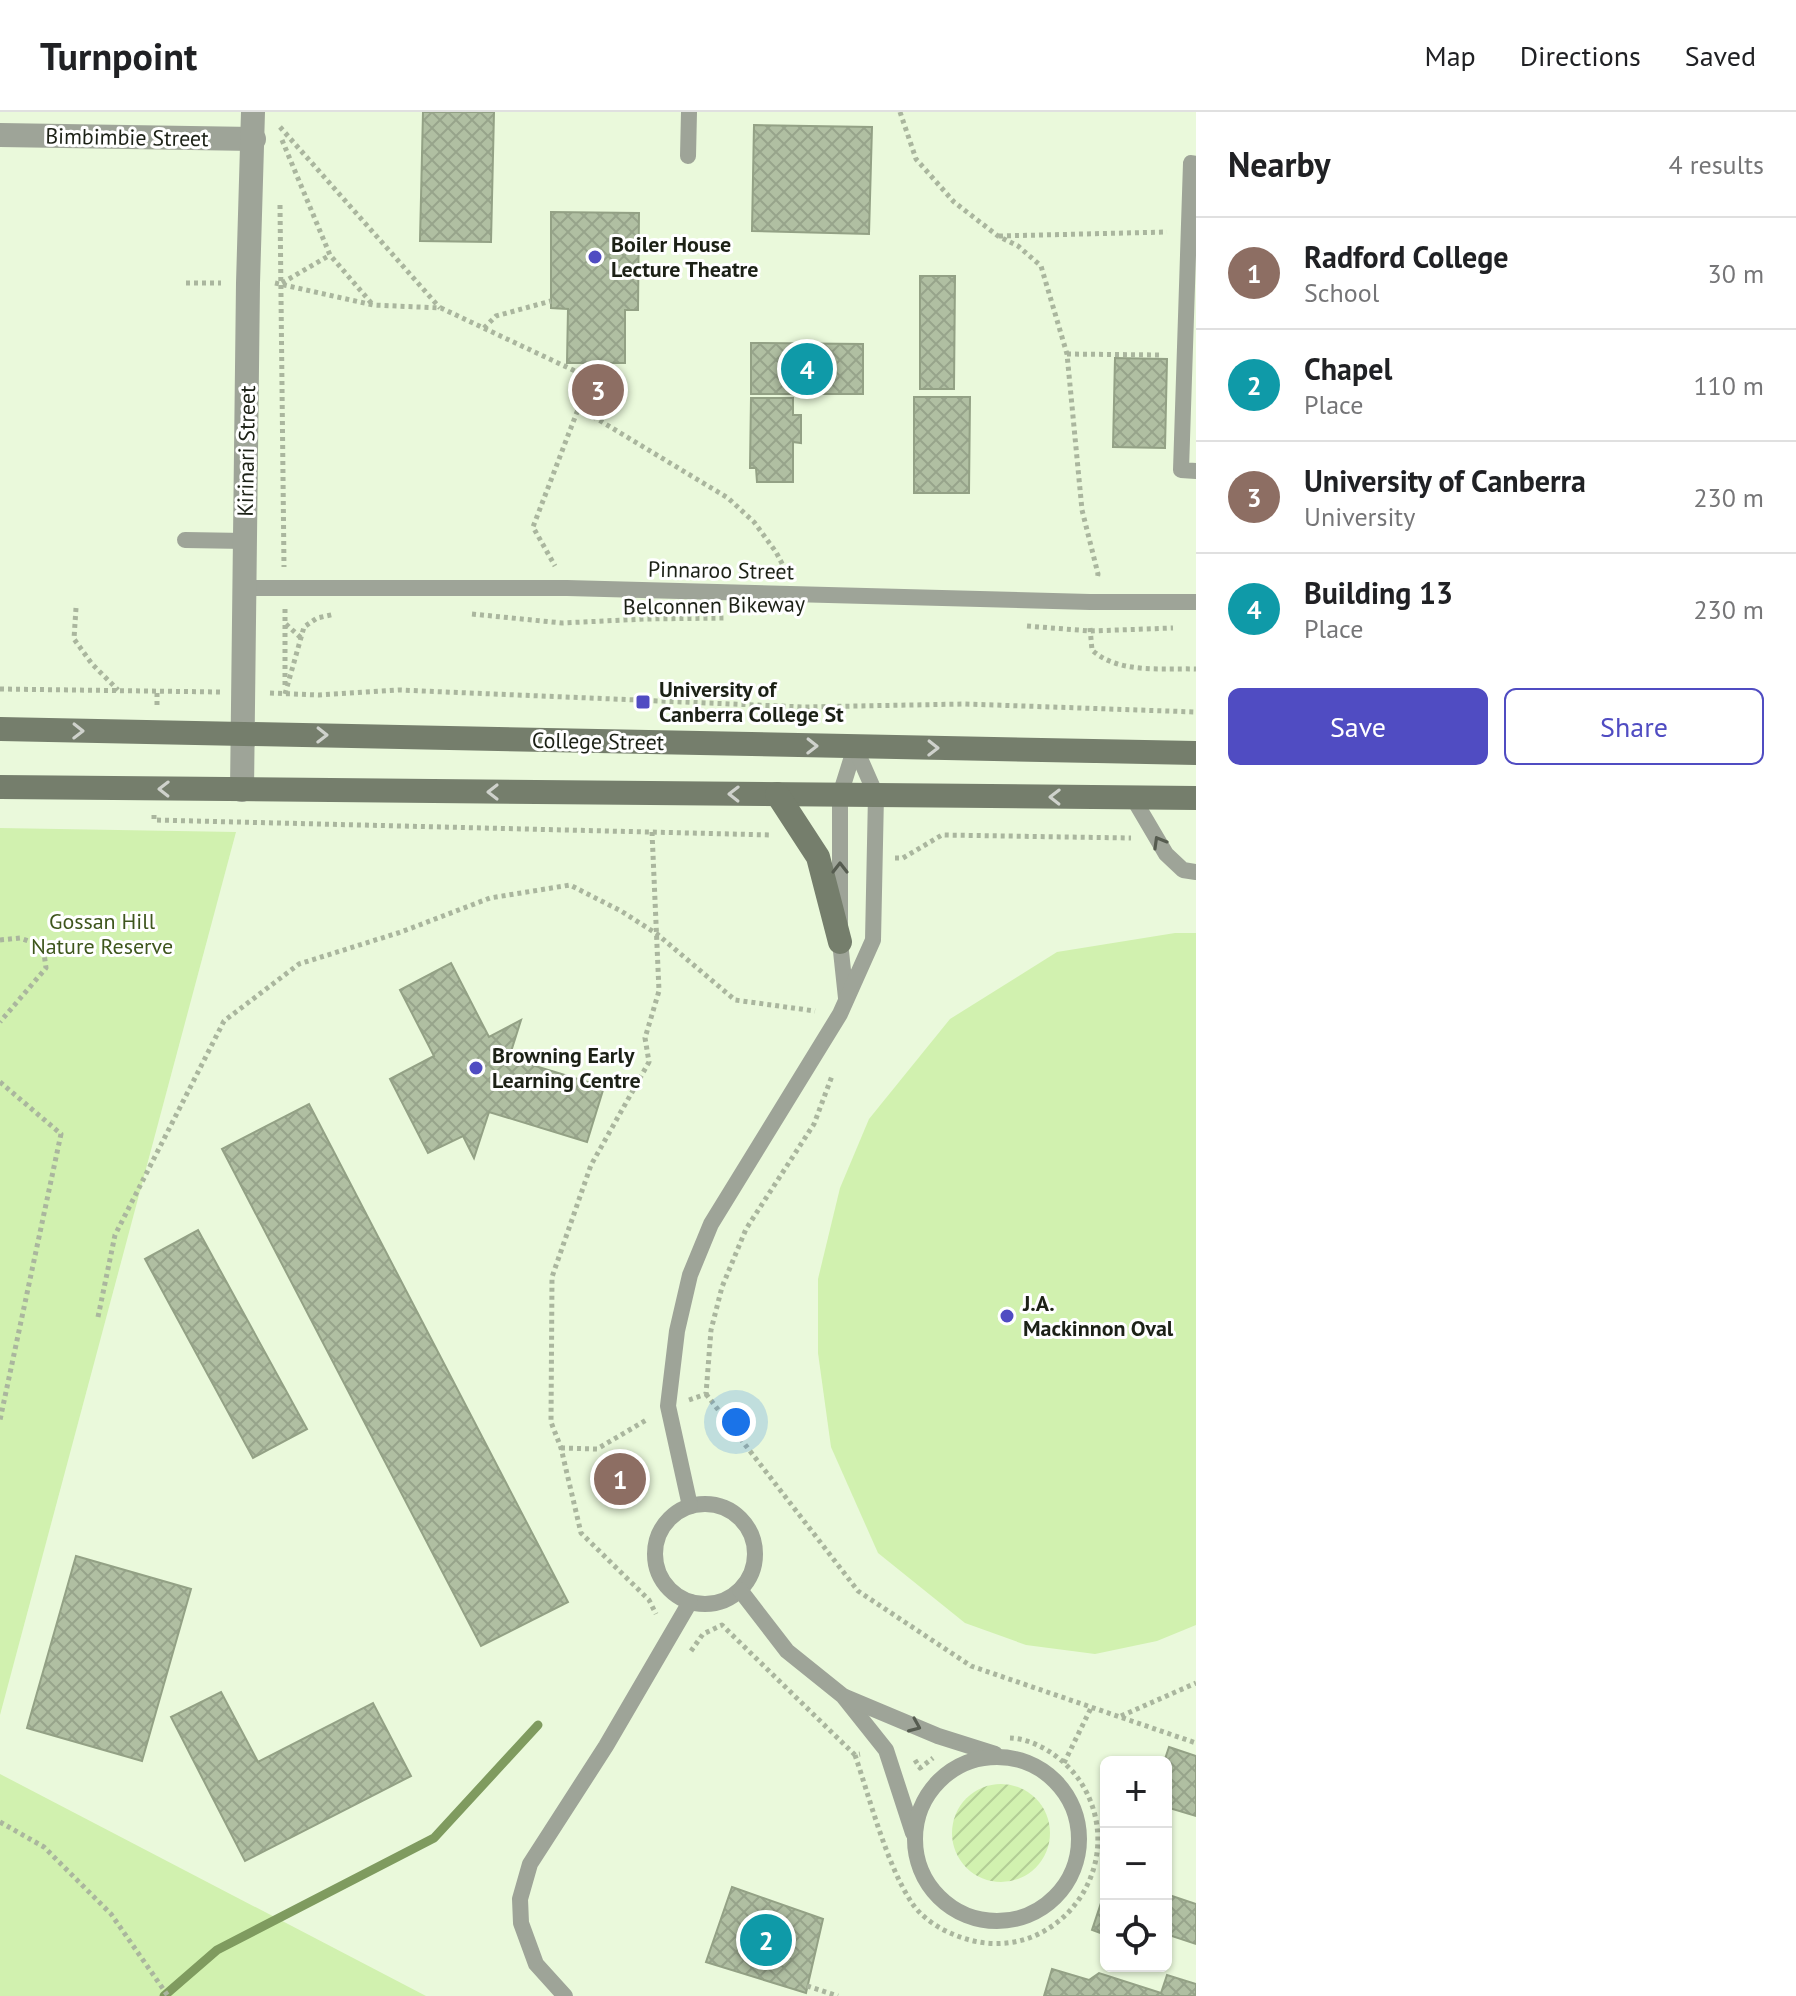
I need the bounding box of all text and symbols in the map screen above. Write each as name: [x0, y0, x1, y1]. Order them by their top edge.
text: Turnpoint: [40, 31, 197, 80]
text: Map: [1425, 37, 1476, 74]
text: Directions: [1520, 37, 1641, 74]
text: Saved: [1685, 37, 1756, 74]
street label: Bimbimbie Street: [45, 122, 209, 152]
text: Nearby: [1228, 142, 1330, 186]
text: 4 results: [1669, 148, 1764, 181]
place label: Boiler House Lecture Theatre: [611, 230, 758, 283]
text: Radford College: [1304, 237, 1508, 276]
marker: Boiler House Lecture Theatre: [586, 248, 604, 266]
text: 1: [1247, 257, 1261, 290]
text: 30 m: [1708, 257, 1764, 290]
text: School: [1304, 276, 1379, 309]
pin: 4: [781, 339, 833, 399]
text: Chapel: [1304, 349, 1392, 388]
pin: 3: [572, 360, 624, 420]
text: 2: [1247, 369, 1261, 402]
text: 110 m: [1693, 369, 1764, 402]
street label: Kirinari Street: [231, 385, 261, 517]
text: Place: [1304, 388, 1363, 421]
text: University of Canberra: [1304, 461, 1586, 500]
text: 3: [1247, 481, 1261, 514]
text: 230 m: [1693, 481, 1764, 514]
text: University: [1304, 500, 1415, 533]
street label: Pinnaroo Street: [648, 555, 795, 585]
text: Building 13: [1304, 573, 1453, 612]
street label: Belconnen Bikeway: [623, 589, 806, 621]
text: 4: [1247, 593, 1261, 626]
text: 230 m: [1693, 593, 1764, 626]
text: Place: [1304, 612, 1363, 645]
place label: University of Canberra College St: [659, 675, 844, 728]
button: Save: [1228, 688, 1488, 765]
button: Share: [1504, 688, 1764, 765]
marker: University of Canberra College St: [634, 693, 652, 711]
one-way arrow: [72, 722, 85, 739]
one-way arrow: [316, 726, 329, 743]
street label: College Street: [532, 726, 665, 756]
one-way arrow: [806, 737, 819, 754]
one-way arrow: [927, 739, 940, 757]
one-way arrow: [157, 780, 170, 798]
one-way arrow: [486, 783, 499, 801]
one-way arrow: [727, 785, 740, 803]
one-way arrow: [1048, 788, 1061, 806]
one-way arrow: [1153, 836, 1169, 851]
one-way arrow: [831, 861, 849, 874]
park label: Gossan Hill Nature Reserve: [31, 907, 173, 960]
place label: Browning Early Learning Centre: [492, 1041, 641, 1094]
marker: Browning Early Learning Centre: [467, 1059, 485, 1077]
place label: J.A. Mackinnon Oval: [1022, 1289, 1174, 1342]
marker: J.A. Mackinnon Oval: [998, 1307, 1016, 1325]
your location: [716, 1402, 756, 1442]
pin: 1: [594, 1449, 646, 1509]
one-way arrow: [907, 1717, 921, 1733]
map controls: [1100, 1756, 1172, 1972]
button: +: [1100, 1756, 1172, 1828]
button: −: [1100, 1828, 1172, 1900]
button: locate: [1100, 1900, 1172, 1972]
pin: 2: [740, 1910, 792, 1970]

